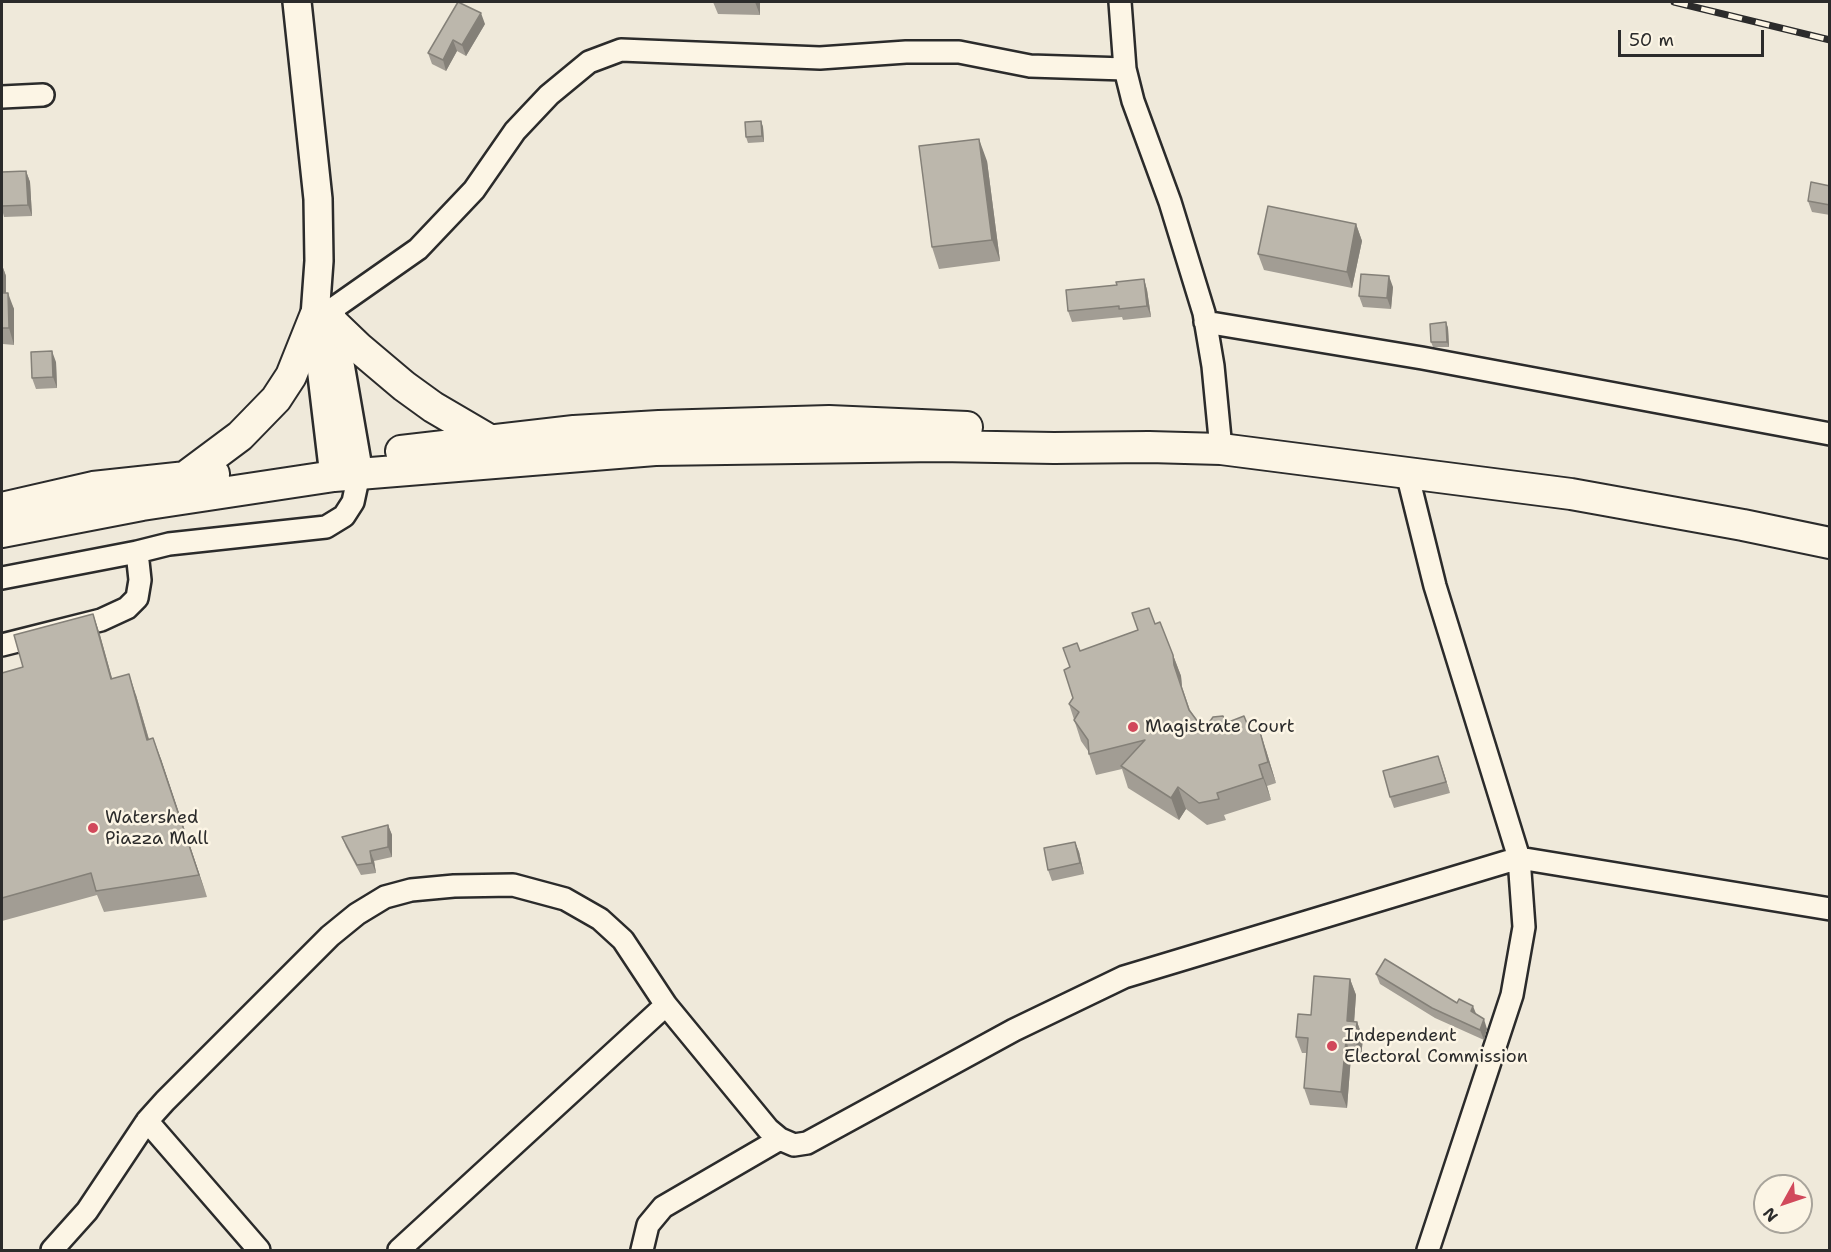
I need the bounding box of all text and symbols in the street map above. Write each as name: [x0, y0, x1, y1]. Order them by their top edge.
scale bar: [1621, 18, 1766, 56]
text: 50 m: [1629, 28, 1674, 52]
place label: Magistrate Court: [1145, 716, 1295, 738]
marker: Magistrate Court: [1126, 720, 1140, 734]
place label: Watershed Piazza Mall: [105, 807, 208, 850]
marker: Watershed Piazza Mall: [86, 821, 100, 835]
place label: Independent Electoral Commission: [1344, 1025, 1528, 1068]
marker: Independent Electoral Commission: [1325, 1039, 1339, 1053]
north arrow: [1753, 1174, 1813, 1234]
text: N: [1758, 1203, 1782, 1226]

